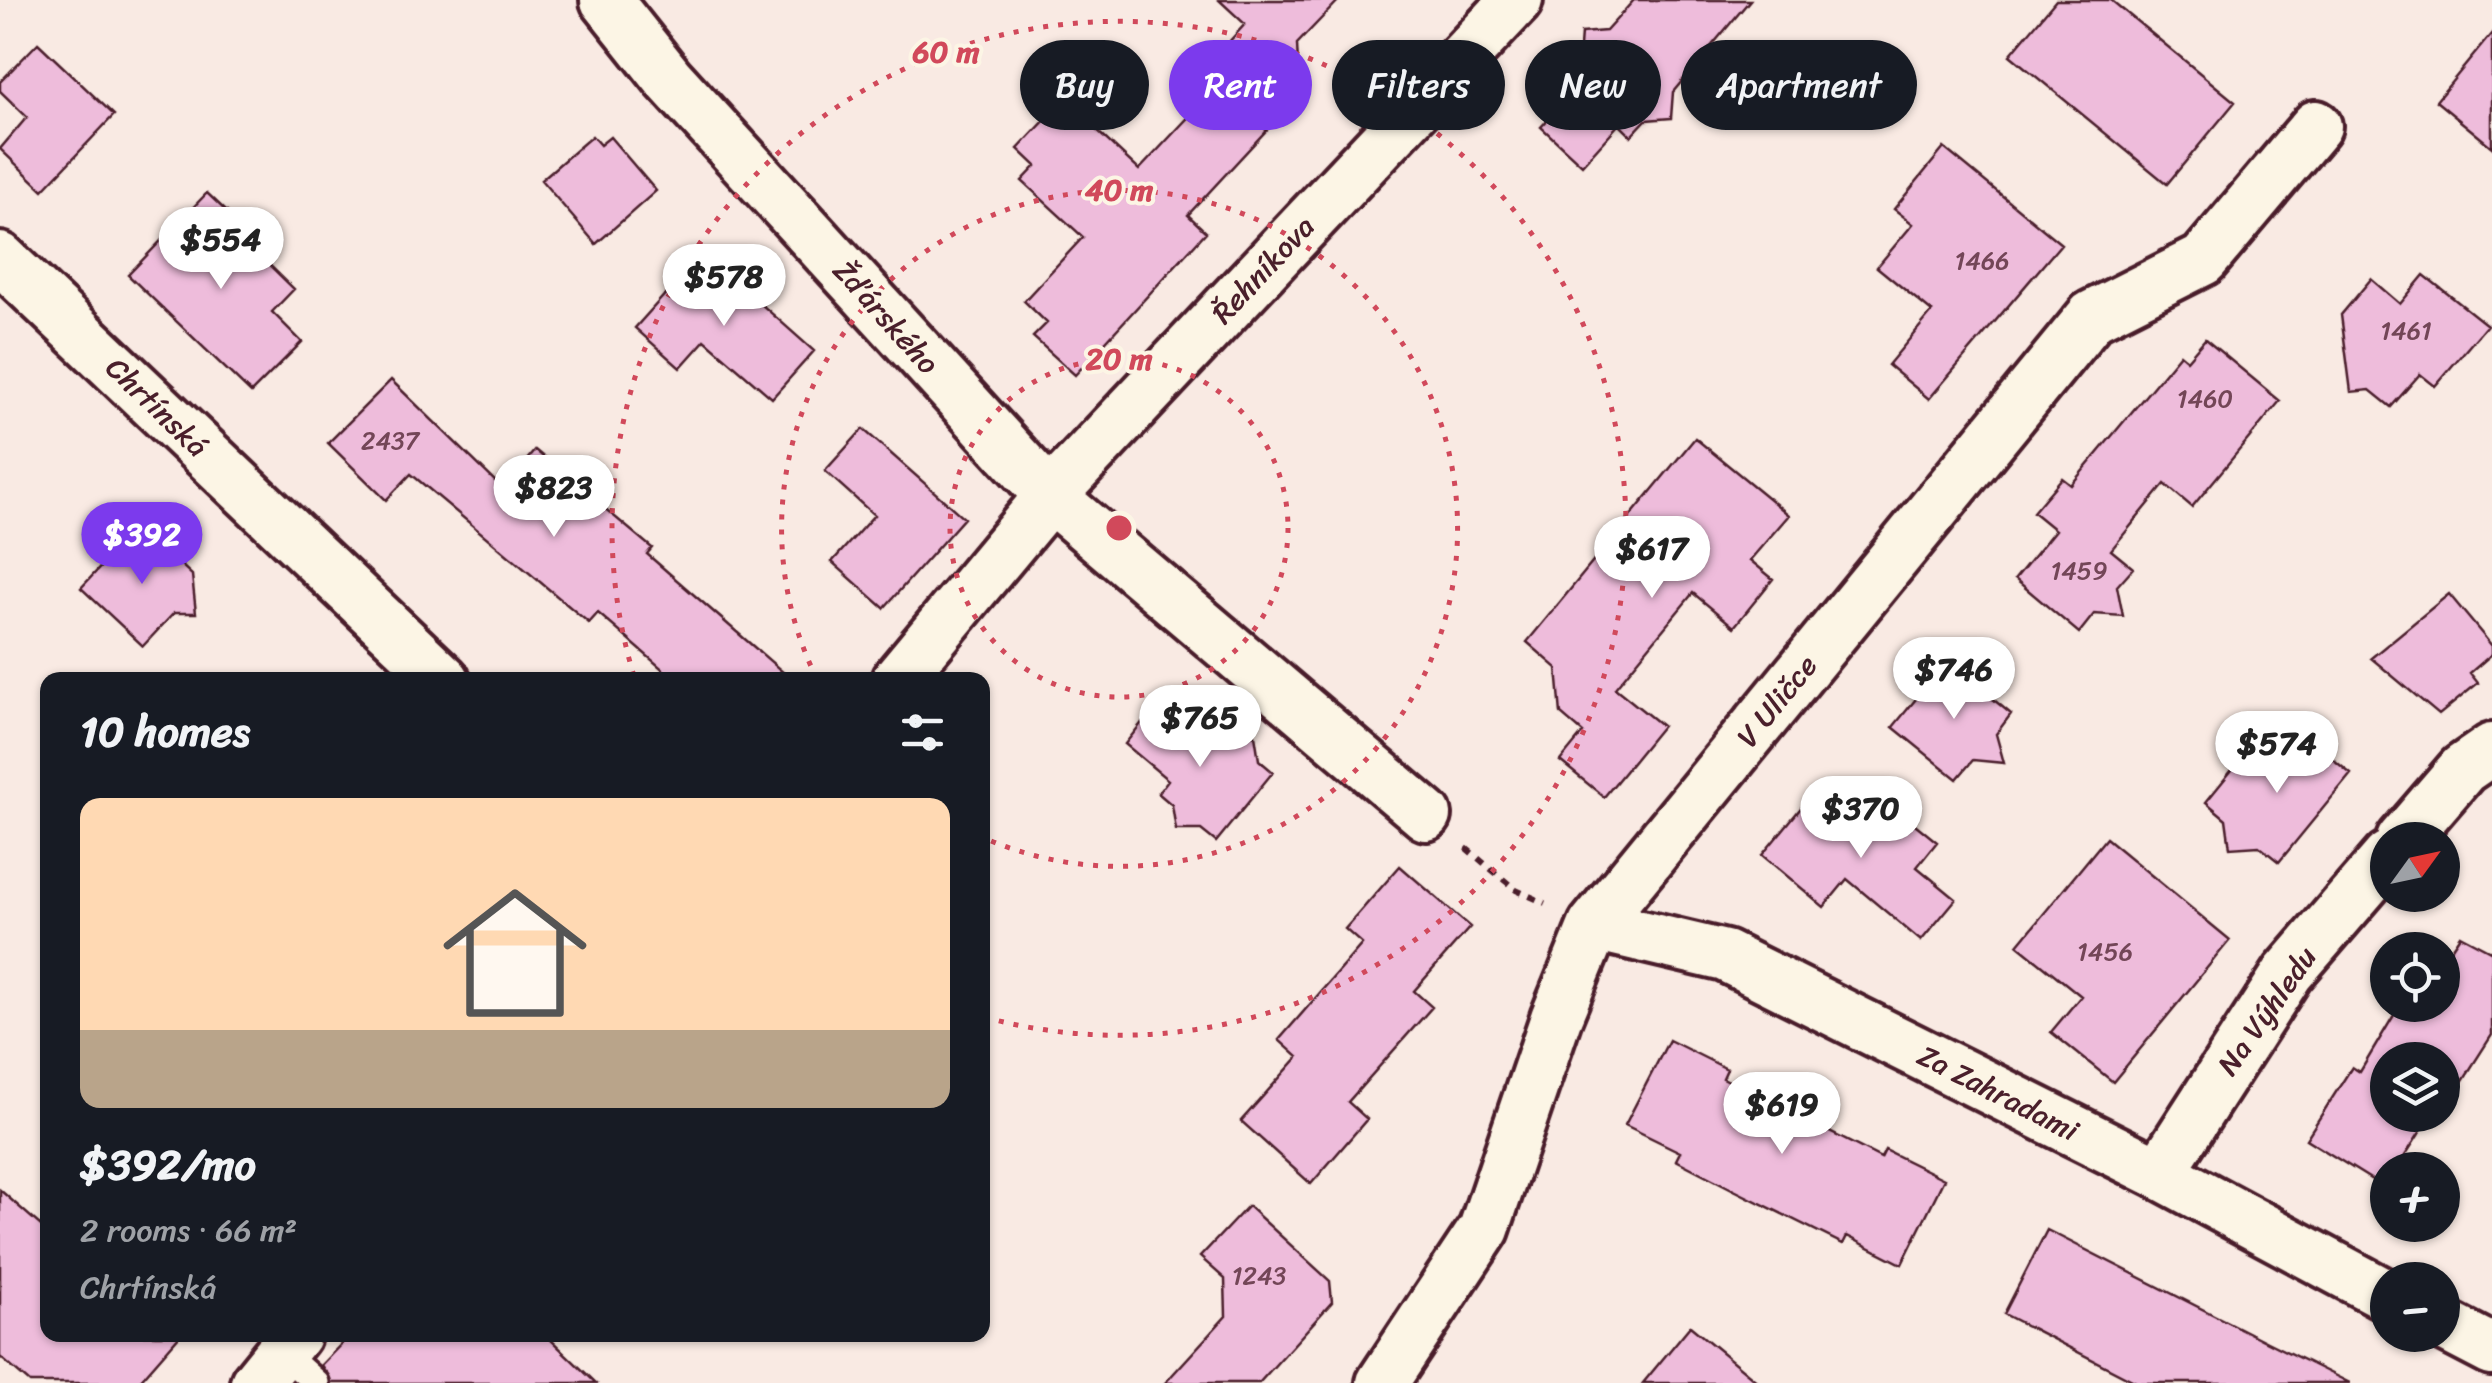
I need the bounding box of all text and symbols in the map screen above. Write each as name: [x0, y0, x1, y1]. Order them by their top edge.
text: 60 m: [913, 25, 979, 79]
chip: Buy: [1020, 40, 1149, 130]
chip: Rent: [1169, 40, 1312, 130]
chip: Filters: [1332, 40, 1505, 130]
chip: New: [1525, 40, 1661, 130]
chip: Apartment: [1681, 40, 1917, 130]
text: 40 m: [1085, 163, 1153, 217]
street label: Řehníkova: [1198, 203, 1328, 337]
pin: $554: [162, 207, 280, 292]
text: $554: [181, 211, 261, 268]
house number: 1466: [1955, 238, 2009, 283]
pin: $578: [665, 244, 783, 329]
street label: Žďárského: [819, 247, 953, 387]
text: $578: [685, 248, 763, 305]
house number: 1461: [2380, 308, 2432, 353]
text: 20 m: [1085, 332, 1153, 386]
street label: Chrtínská: [92, 343, 222, 471]
house number: 1460: [2177, 376, 2233, 421]
house number: 2437: [361, 418, 421, 463]
pin: $823: [495, 455, 613, 540]
text: $823: [516, 459, 592, 516]
pin: $392: [83, 502, 201, 587]
text: $392: [103, 506, 181, 563]
centre of rings: [1101, 510, 1137, 546]
pin: $617: [1593, 516, 1711, 601]
text: $617: [1616, 520, 1688, 577]
house number: 1459: [2051, 548, 2107, 593]
pin: $746: [1895, 637, 2013, 722]
text: $746: [1915, 641, 1993, 698]
street label: V Uličce: [1722, 642, 1832, 760]
pin: $765: [1141, 685, 1259, 770]
text: $765: [1161, 689, 1239, 746]
text: 10 homes: [80, 695, 250, 769]
icon: filters: [895, 705, 950, 760]
pin: $574: [2218, 711, 2336, 796]
text: $574: [2237, 715, 2317, 772]
pin: $370: [1802, 776, 1920, 861]
text: $370: [1822, 780, 1900, 837]
north arrow: [2370, 822, 2460, 912]
map controls: [2370, 822, 2460, 1352]
icon: home: [425, 863, 605, 1043]
house number: 1456: [2077, 929, 2133, 974]
button: locate: [2370, 932, 2460, 1022]
street label: Na Výhledu: [2202, 935, 2332, 1087]
street label: Za Zahradami: [1908, 1029, 2090, 1158]
button: layers: [2370, 1042, 2460, 1132]
pin: $619: [1723, 1072, 1841, 1157]
text: $619: [1745, 1076, 1819, 1133]
text: $392/mo: [80, 1128, 256, 1202]
button: +: [2370, 1152, 2460, 1242]
text: 2 rooms · 66 m²: [80, 1202, 297, 1259]
house number: 1243: [1232, 1253, 1287, 1298]
text: Chrtínská: [80, 1259, 217, 1316]
button: −: [2370, 1262, 2460, 1352]

